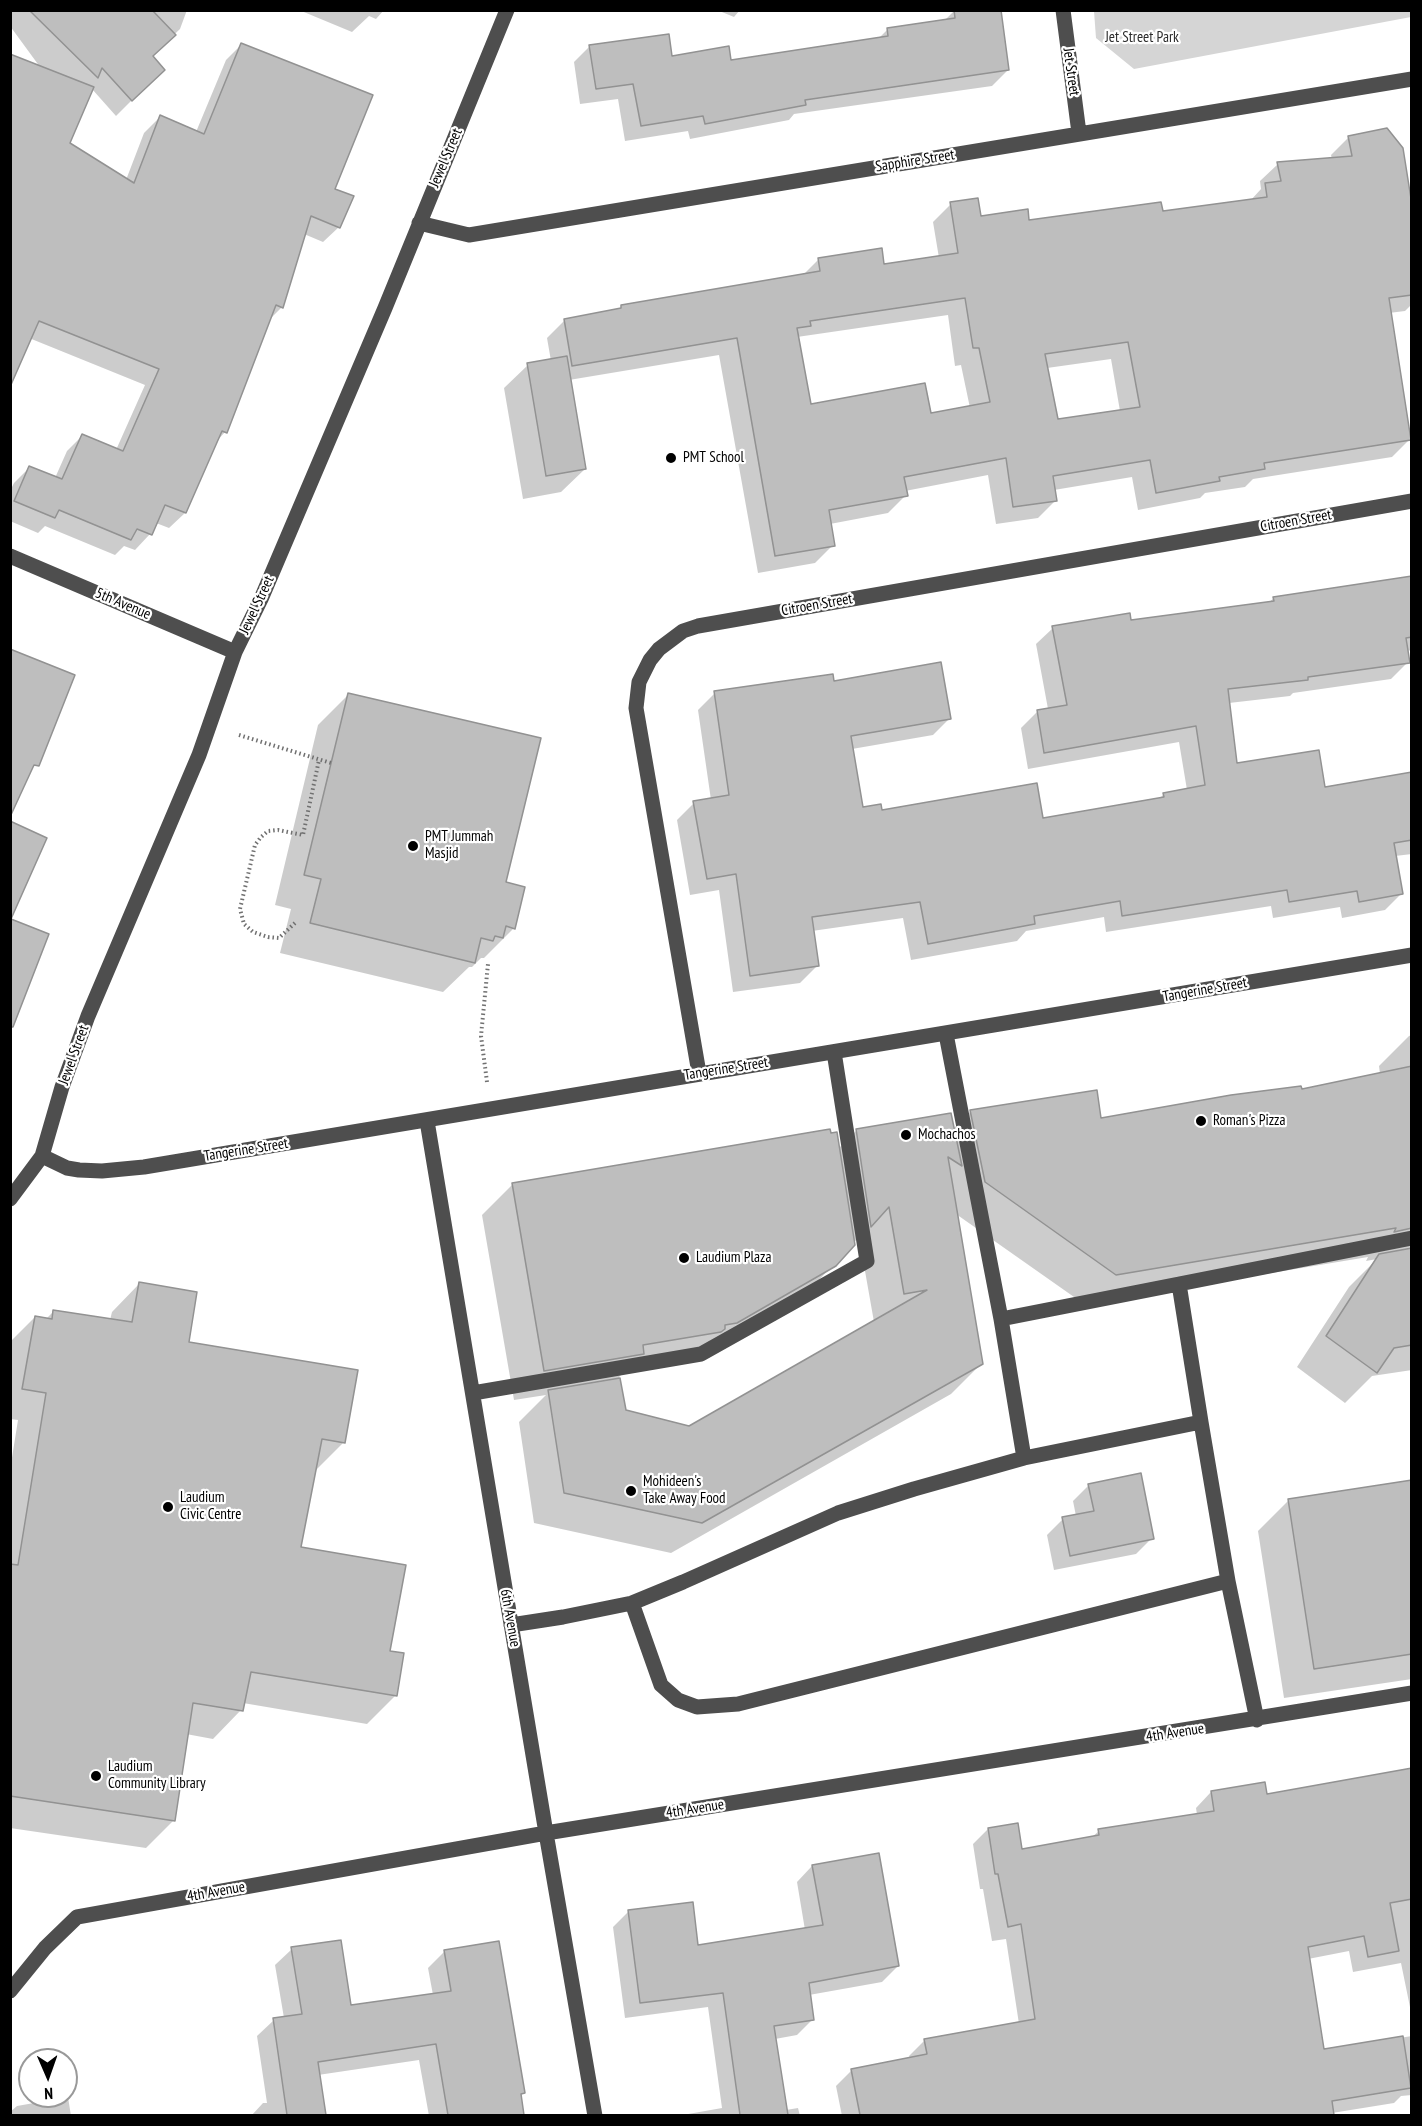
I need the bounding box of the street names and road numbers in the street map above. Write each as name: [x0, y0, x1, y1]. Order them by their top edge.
street label: Jet Street: [1059, 47, 1083, 97]
street label: Jewel Street: [426, 126, 466, 190]
street label: Sapphire Street: [874, 146, 956, 176]
street label: Citroen Street: [1259, 506, 1333, 536]
street label: Jewel Street: [236, 573, 278, 637]
street label: 5th Avenue: [93, 584, 153, 624]
street label: Citroen Street: [780, 590, 854, 620]
street label: Tangerine Street: [1162, 974, 1248, 1006]
street label: Jewel Street: [55, 1023, 93, 1087]
street label: Tangerine Street: [683, 1053, 769, 1085]
street label: Tangerine Street: [203, 1134, 289, 1166]
street label: 6th Avenue: [496, 1588, 524, 1648]
street label: 4th Avenue: [1145, 1720, 1205, 1746]
street label: 4th Avenue: [665, 1796, 725, 1822]
street label: 4th Avenue: [186, 1878, 246, 1906]

